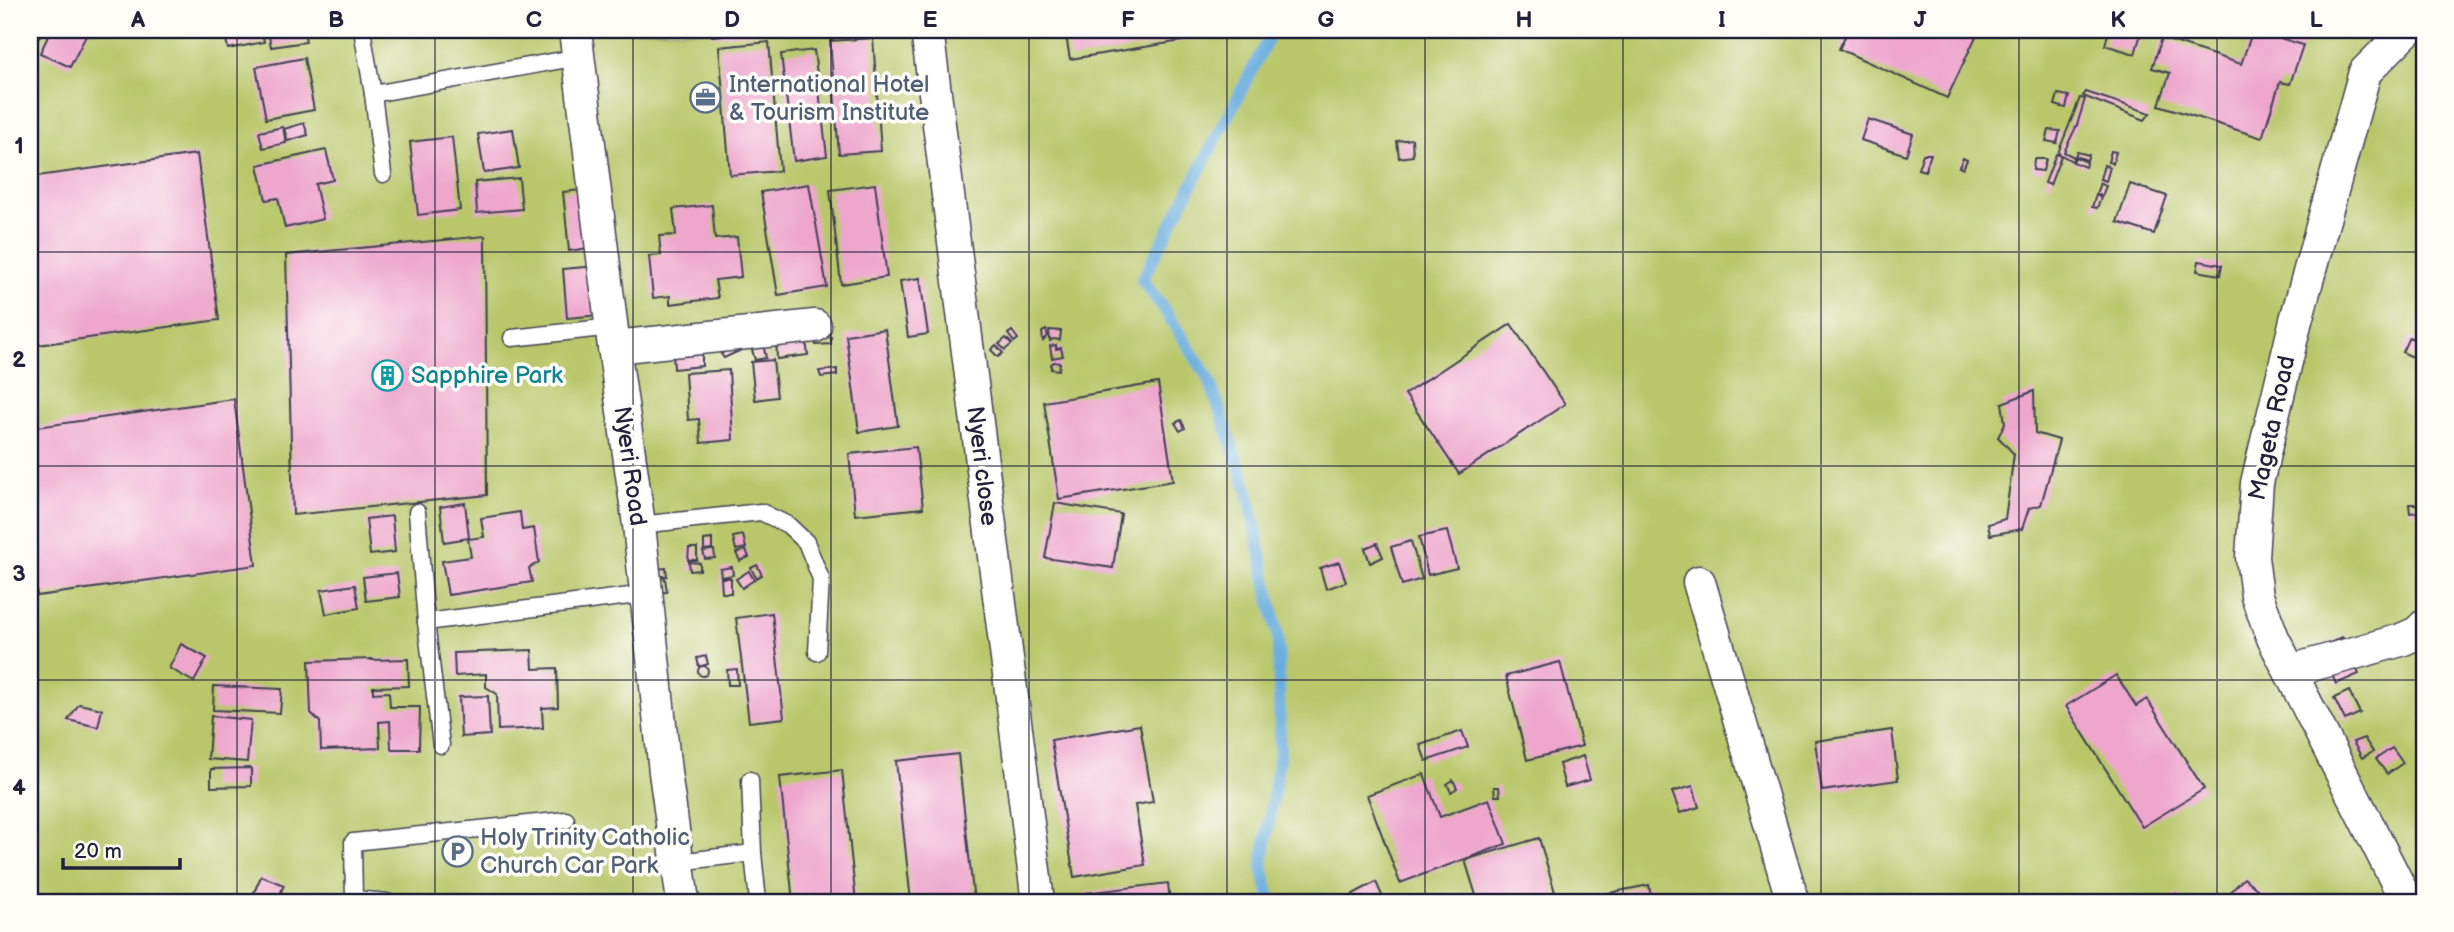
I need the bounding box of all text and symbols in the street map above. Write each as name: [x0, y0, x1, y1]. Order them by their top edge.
text: A: [130, 6, 146, 34]
text: B: [328, 6, 344, 34]
text: C: [526, 6, 542, 34]
text: D: [724, 6, 740, 34]
text: E: [923, 6, 938, 34]
text: F: [1121, 6, 1135, 34]
text: G: [1318, 6, 1335, 34]
text: H: [1515, 6, 1533, 34]
text: I: [1718, 6, 1726, 34]
text: J: [1914, 6, 1927, 34]
text: K: [2110, 6, 2126, 34]
text: L: [2309, 6, 2323, 34]
place label: International Hotel & Tourism Institute: [729, 70, 929, 127]
office icon: International Hotel & Tourism Institute: [689, 81, 723, 115]
text: 1: [14, 132, 24, 160]
text: 2: [12, 346, 26, 374]
street label: Mageta Road: [2243, 353, 2301, 503]
building icon: Sapphire Park: [371, 358, 405, 392]
place label: Sapphire Park: [411, 361, 563, 390]
street label: Nyeri Road: [607, 404, 653, 528]
street label: Nyeri close: [960, 405, 1004, 527]
text: 3: [12, 560, 26, 588]
text: 4: [12, 774, 26, 802]
place label: Holy Trinity Catholic Church Car Park: [480, 823, 690, 880]
scale bar: [63, 827, 180, 871]
parking icon: Holy Trinity Catholic Church Car Park: [440, 834, 474, 868]
text: 20 m: [74, 839, 122, 864]

